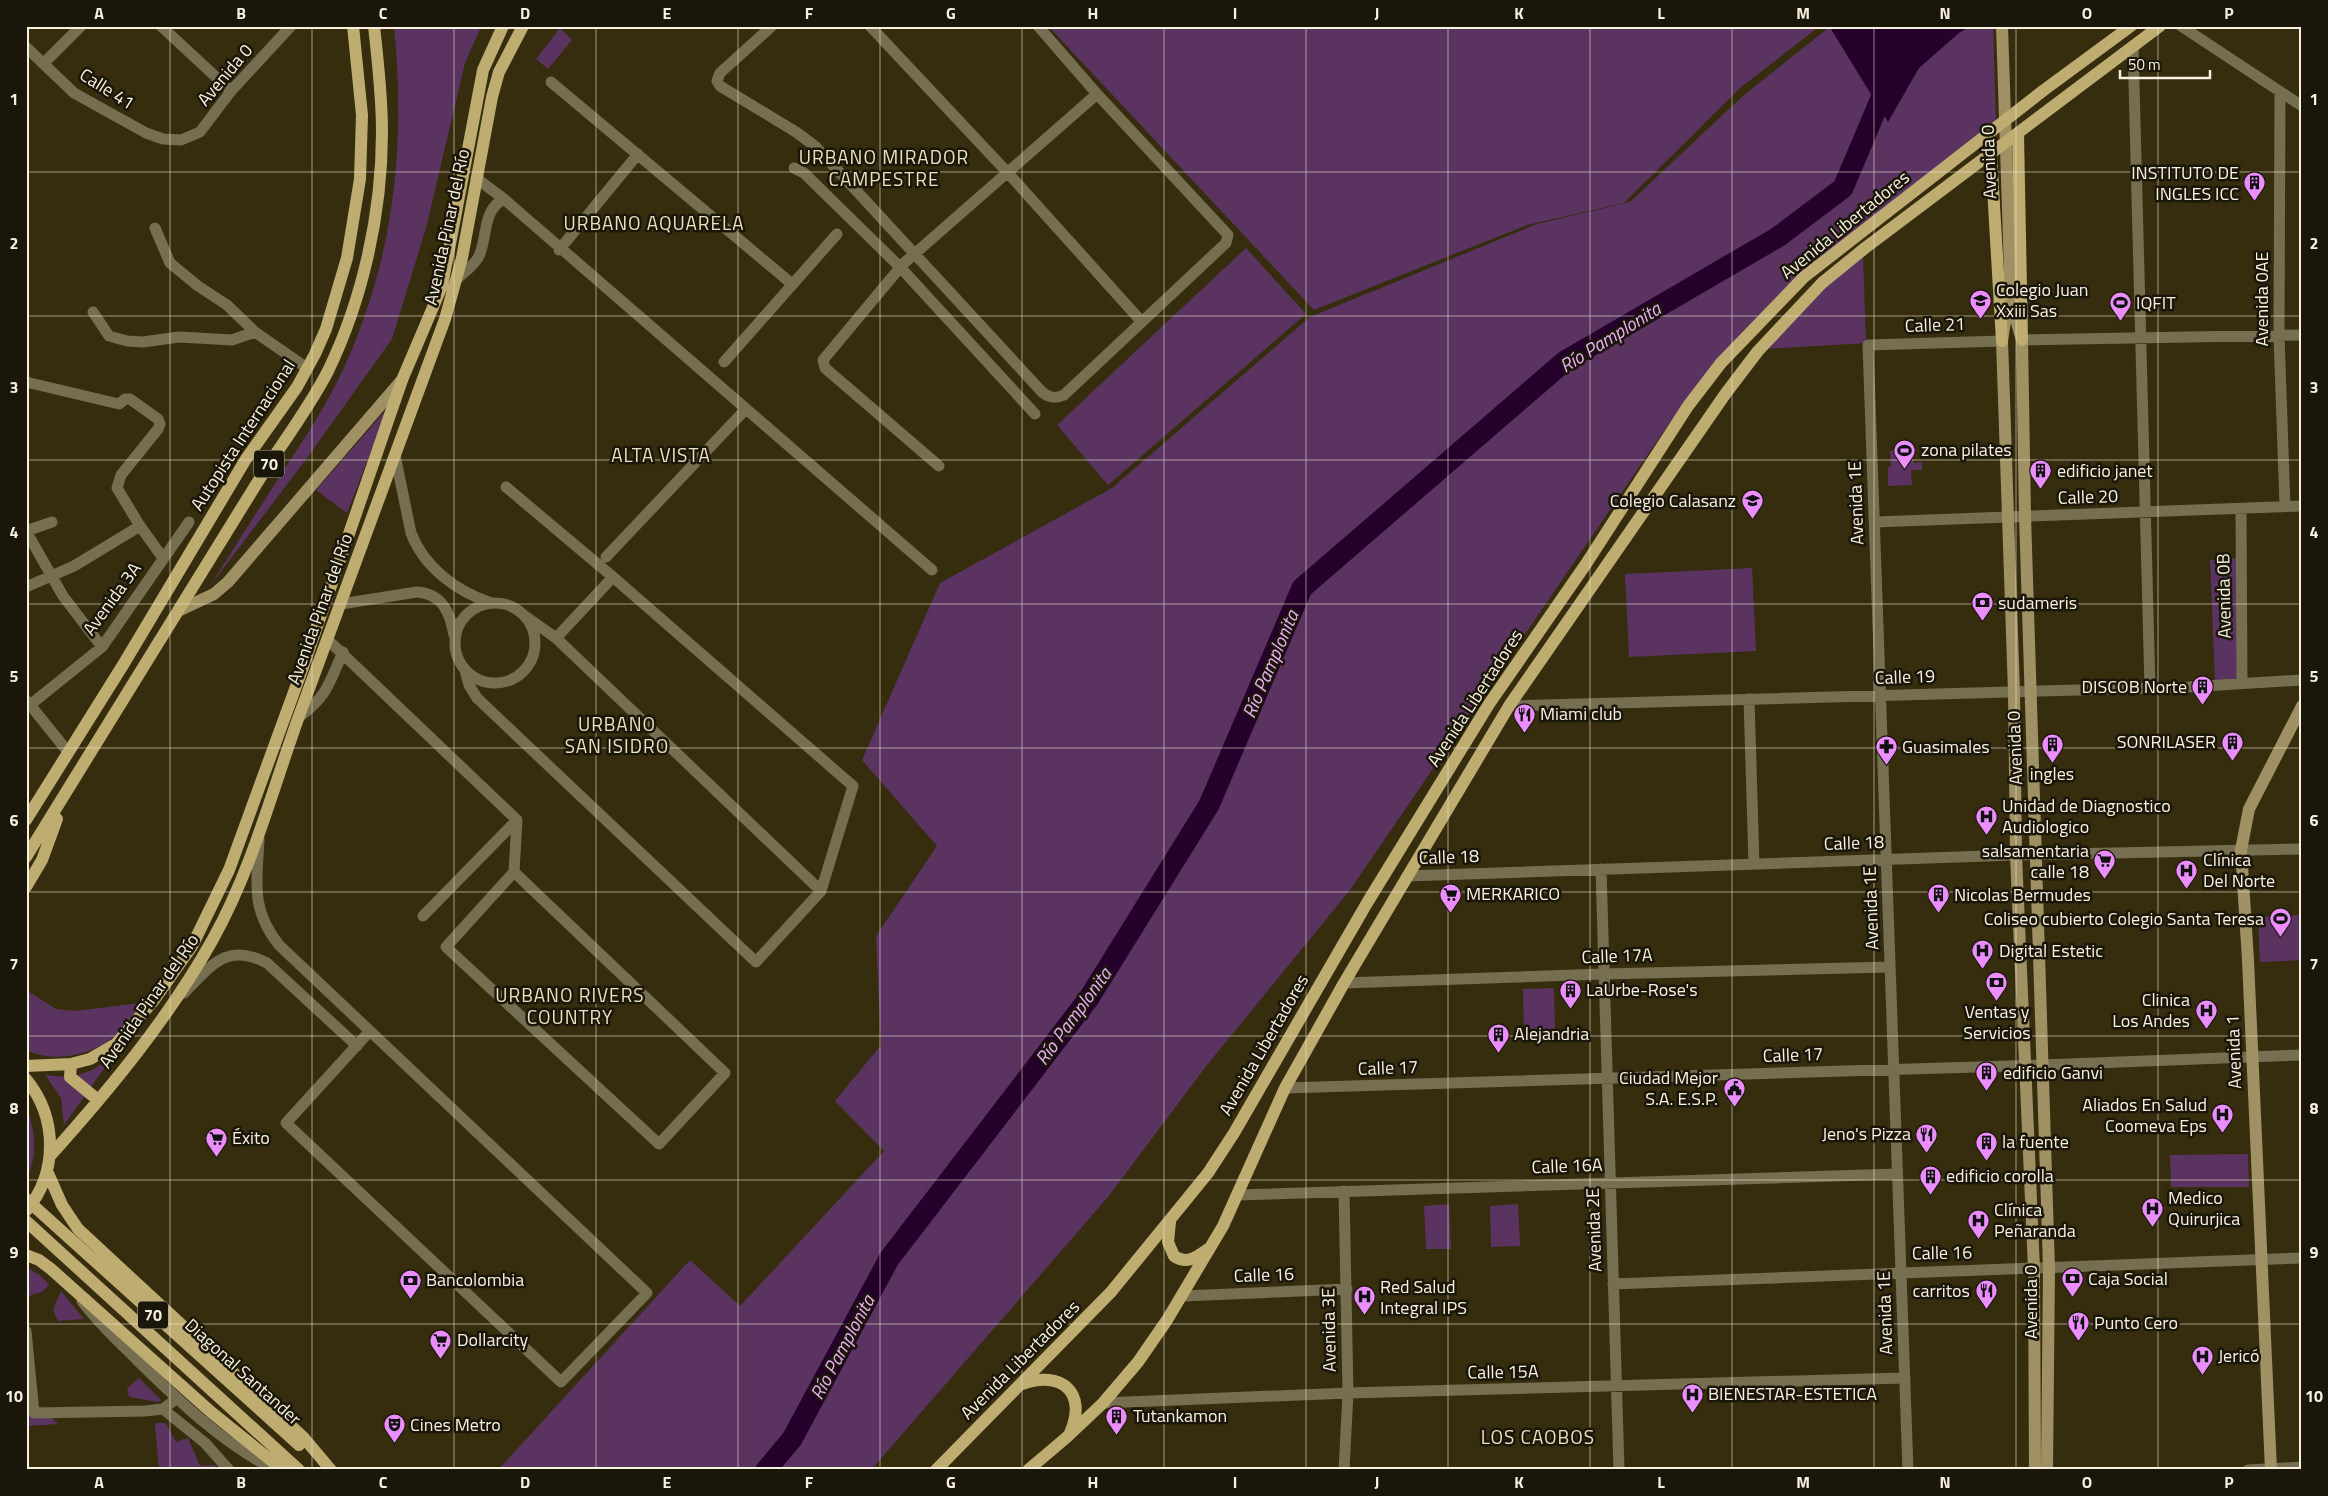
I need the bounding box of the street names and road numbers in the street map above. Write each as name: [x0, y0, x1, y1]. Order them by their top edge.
street label: Avenida 0: [190, 38, 259, 112]
street label: Calle 41: [75, 61, 140, 116]
street label: Avenida 0: [1974, 124, 2003, 200]
street label: Avenida Pinar del Río: [417, 146, 476, 307]
street label: Avenida Libertadores: [1774, 164, 1915, 285]
street label: Avenida 0AE: [2248, 252, 2275, 346]
street label: Calle 21: [1904, 310, 1966, 339]
street label: Autopista Internacional: [183, 354, 302, 516]
road number: 70: [254, 450, 284, 478]
street label: Avenida 1E: [1841, 460, 1870, 546]
street label: Calle 20: [2057, 482, 2119, 511]
street label: Avenida Pinar del Río: [280, 530, 359, 688]
street label: Avenida 0B: [2209, 553, 2238, 639]
street label: Avenida 3A: [76, 556, 148, 641]
street label: Avenida Libertadores: [1420, 624, 1529, 772]
street label: Calle 19: [1874, 662, 1936, 691]
street label: Avenida 0: [2000, 710, 2029, 786]
street label: Calle 18: [1823, 828, 1885, 857]
street label: Calle 18: [1418, 842, 1480, 871]
street label: Avenida 1E: [1856, 865, 1885, 951]
street label: Avenida Pinar del Río: [92, 928, 205, 1074]
street label: Calle 17A: [1581, 941, 1653, 970]
street label: Avenida Libertadores: [1212, 969, 1315, 1120]
street label: Avenida 1: [2219, 1014, 2248, 1090]
street label: Calle 17: [1762, 1040, 1824, 1069]
street label: Calle 17: [1357, 1053, 1419, 1082]
street label: Calle 16A: [1531, 1151, 1603, 1180]
street label: Avenida 2E: [1579, 1187, 1608, 1273]
street label: Calle 16: [1912, 1238, 1972, 1267]
street label: Calle 16: [1233, 1260, 1295, 1289]
street label: Avenida 0: [2017, 1265, 2044, 1339]
street label: Avenida 1E: [1870, 1270, 1899, 1356]
street label: Avenida 3E: [1314, 1288, 1343, 1372]
street label: Avenida Libertadores: [954, 1294, 1086, 1426]
road number: 70: [138, 1302, 168, 1328]
street label: Diagonal Santander: [179, 1312, 307, 1431]
street label: Calle 15A: [1467, 1357, 1539, 1386]

